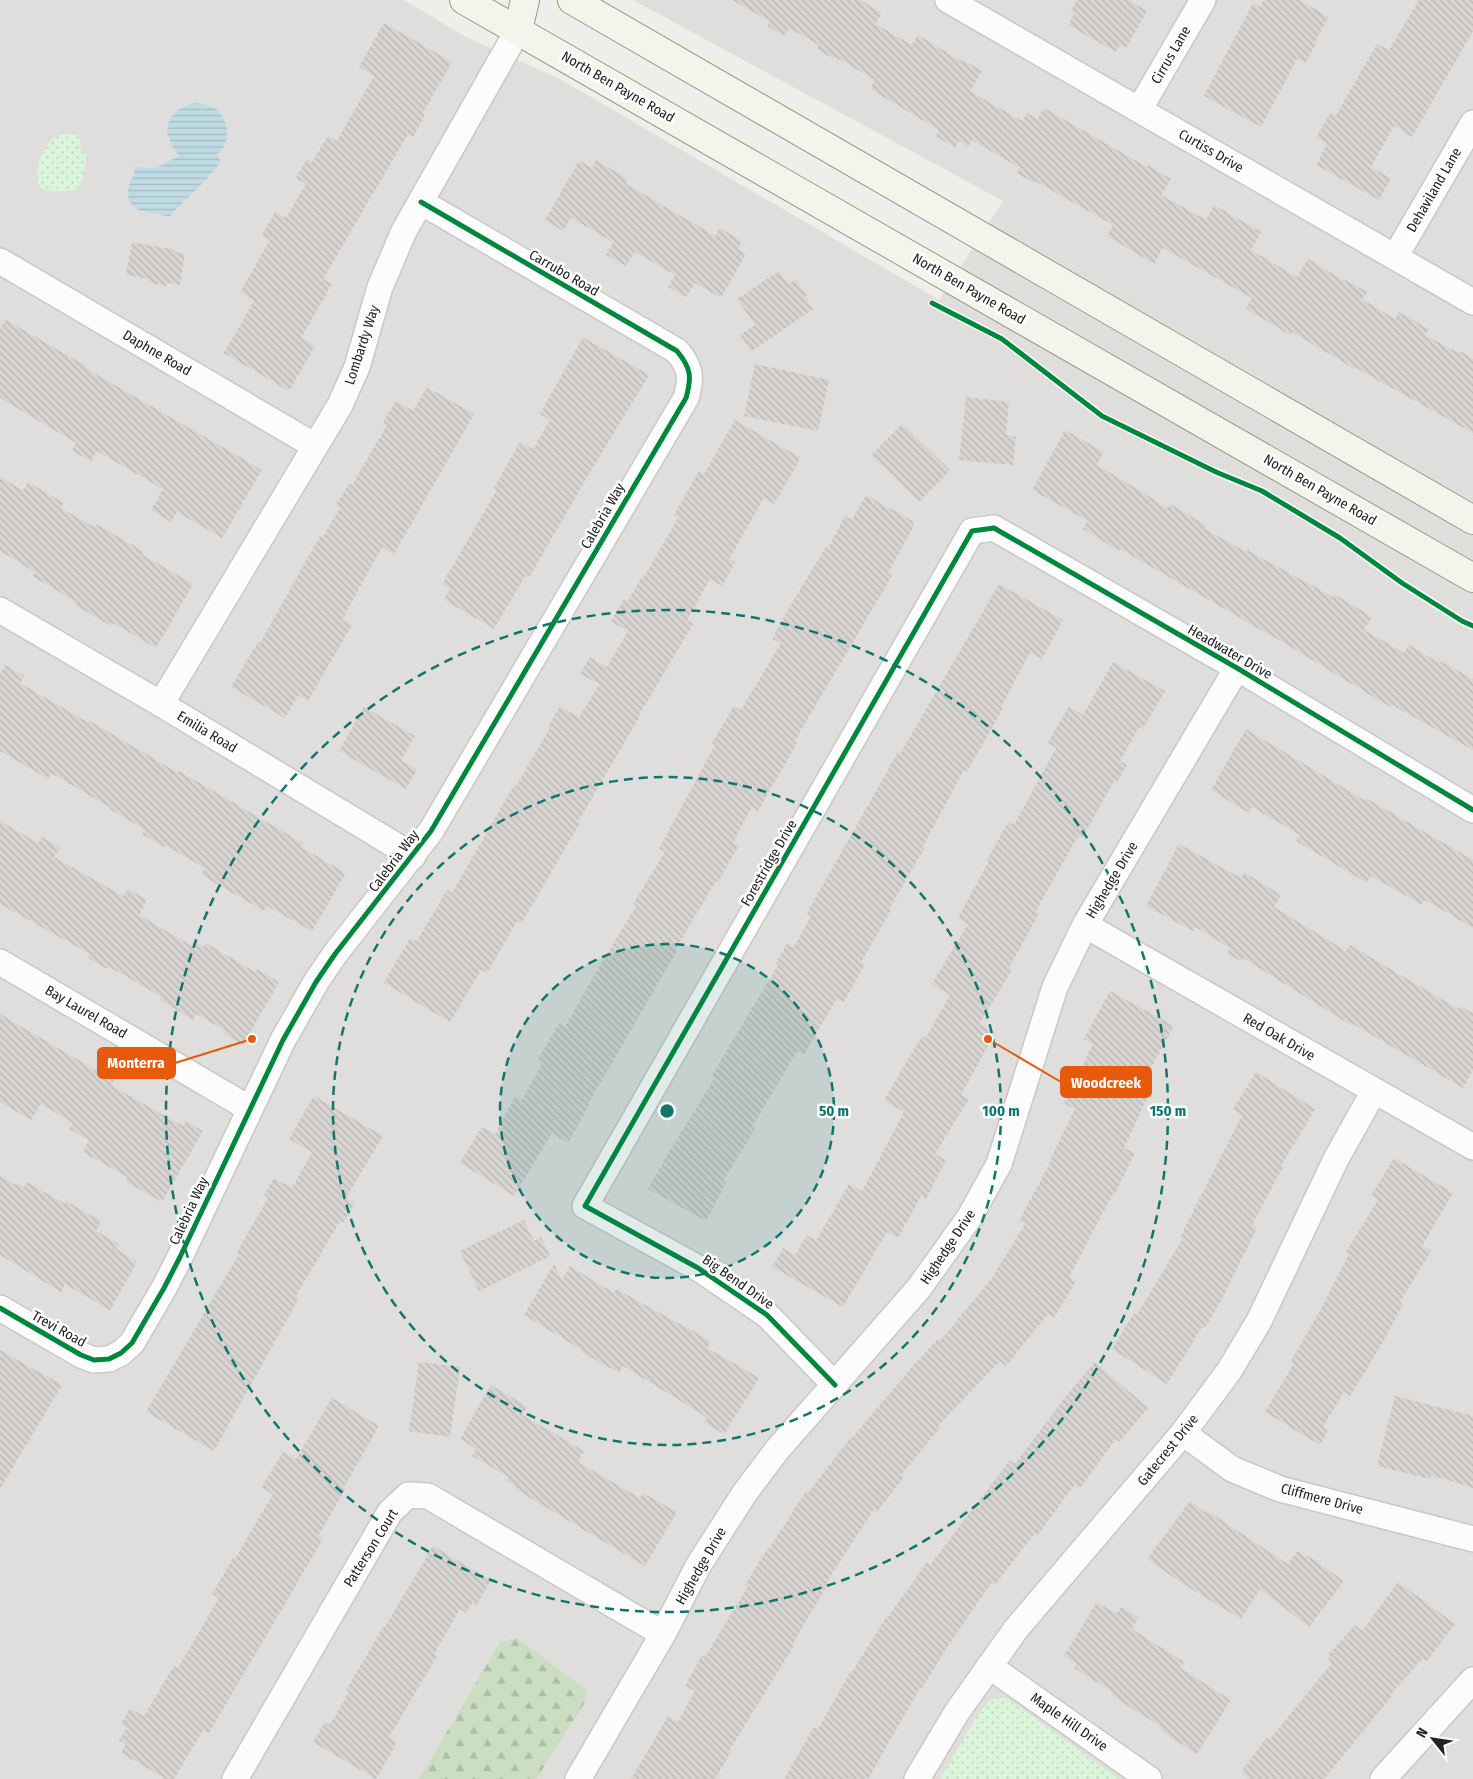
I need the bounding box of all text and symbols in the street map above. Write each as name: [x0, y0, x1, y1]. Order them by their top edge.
street label: Cirrus Lane: [1148, 23, 1194, 87]
street label: North Ben Payne Road: [559, 48, 677, 126]
street label: Curtiss Drive: [1176, 126, 1246, 176]
street label: Dehaviland Lane: [1403, 145, 1465, 235]
street label: Carrubo Road: [526, 246, 602, 300]
street label: North Ben Payne Road: [910, 250, 1028, 328]
street label: Lombardy Way: [341, 302, 383, 387]
street label: Daphne Road: [120, 327, 194, 379]
street label: North Ben Payne Road: [1261, 451, 1379, 529]
street label: Calebria Way: [577, 479, 629, 552]
street label: Headwater Drive: [1185, 621, 1275, 683]
street label: Emilia Road: [174, 707, 240, 757]
street label: Forestridge Drive: [737, 817, 801, 909]
street label: Calebria Way: [365, 826, 423, 895]
street label: Highedge Drive: [1082, 838, 1142, 921]
street label: Bay Laurel Road: [42, 982, 130, 1042]
street label: Red Oak Drive: [1240, 1010, 1318, 1064]
callout: Monterra: [98, 1048, 175, 1078]
text: Monterra: [107, 1054, 165, 1072]
callout: Woodcreek: [1061, 1067, 1151, 1097]
text: Woodcreek: [1071, 1074, 1141, 1092]
centre of rings: [658, 1102, 676, 1120]
text: 50 m: [819, 1102, 849, 1120]
text: 100 m: [982, 1102, 1020, 1120]
text: 150 m: [1150, 1102, 1186, 1120]
street label: Calebria Way: [166, 1174, 212, 1248]
street label: Highedge Drive: [917, 1206, 979, 1288]
street label: Big Bend Drive: [699, 1251, 777, 1313]
street label: Trevi Road: [29, 1307, 89, 1351]
street label: Gatecrest Drive: [1134, 1411, 1202, 1489]
street label: Cliffmere Drive: [1279, 1480, 1365, 1518]
street label: Patterson Court: [340, 1505, 402, 1590]
street label: Highedge Drive: [672, 1524, 730, 1608]
street label: Maple Hill Drive: [1027, 1689, 1111, 1755]
north arrow: [1408, 1714, 1458, 1764]
text: N: [1413, 1725, 1432, 1741]

